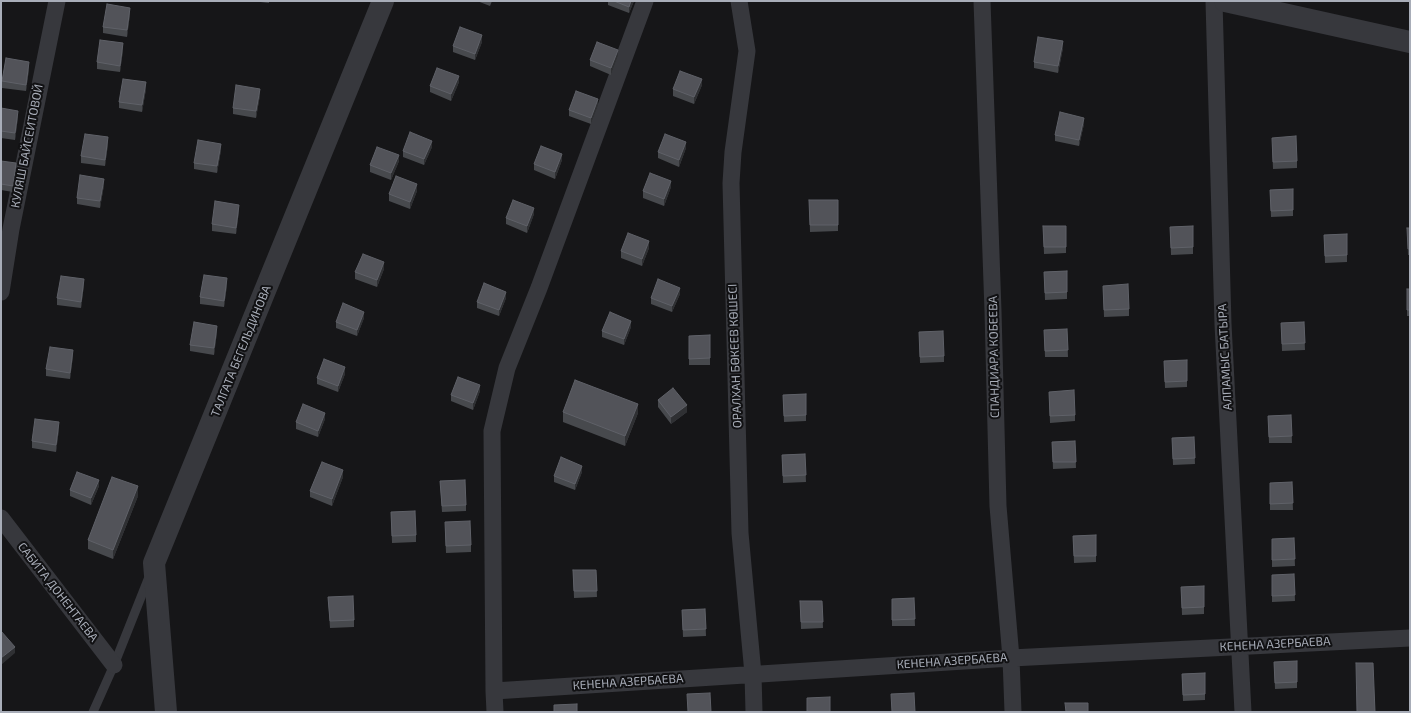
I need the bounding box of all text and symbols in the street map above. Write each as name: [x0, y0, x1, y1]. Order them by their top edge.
street label: КУЛЯШ БАЙСЕИТОВОЙ: [8, 83, 46, 209]
street label: ТАЛГАТА БЕГЕЛЬДИНОВА: [208, 283, 274, 419]
street label: ОРАЛХАН БӨКЕЕВ КӨШЕСІ: [725, 284, 745, 428]
street label: СПАНДИАРА КОБЕЕВА: [986, 296, 1002, 418]
street label: АЛПАМЫС БАТЫРА: [1215, 303, 1235, 411]
street label: САБИТА ДОНЕНТАЕВА: [15, 540, 101, 644]
street label: КЕНЕНА АЗЕРБАЕВА: [1219, 634, 1331, 654]
street label: КЕНЕНА АЗЕРБАЕВА: [896, 650, 1008, 672]
street label: КЕНЕНА АЗЕРБАЕВА: [572, 671, 684, 693]

